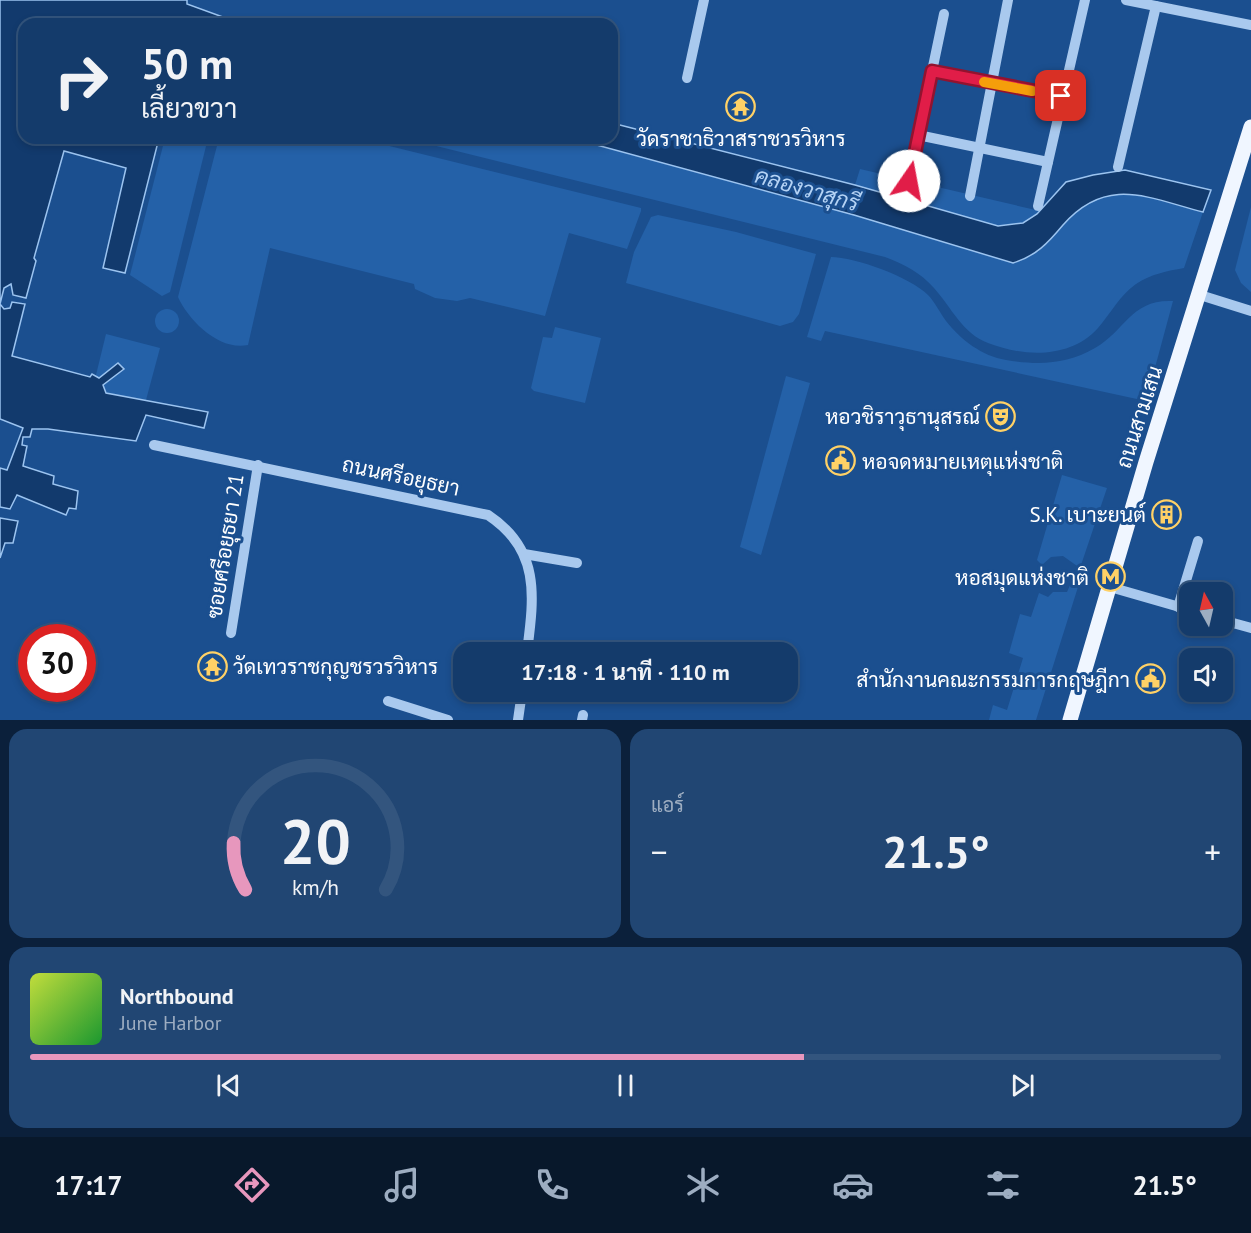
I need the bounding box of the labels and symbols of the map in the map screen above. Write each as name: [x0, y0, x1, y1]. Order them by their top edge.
pin: [1035, 70, 1086, 121]
temple icon: วัดราชาธิวาสราชวรวิหาร: [725, 91, 757, 123]
place label: วัดราชาธิวาสราชวรวิหาร: [636, 125, 846, 152]
position arrow: [877, 149, 941, 213]
water label: คลองวาสุกรี: [751, 161, 864, 220]
street label: ถนนสามเสน: [1110, 362, 1168, 472]
theatre icon: หอวชิราวุธานุสรณ์: [985, 400, 1017, 432]
place label: หอวชิราวุธานุสรณ์: [825, 403, 980, 431]
public building icon: หอจดหมายเหตุแห่งชาติ: [825, 445, 857, 477]
place label: หอจดหมายเหตุแห่งชาติ: [862, 448, 1064, 476]
street label: ถนนศรีอยุธยา: [339, 450, 462, 503]
street label: ซอยศรีอยุธยา 21: [200, 472, 251, 621]
building icon: S.K. เบาะยนต์: [1151, 498, 1183, 530]
place label: S.K. เบาะยนต์: [1029, 501, 1146, 528]
metro station icon: หอสมุดแห่งชาติ: [1094, 561, 1126, 593]
place label: หอสมุดแห่งชาติ: [955, 564, 1089, 592]
north arrow: [1179, 582, 1233, 636]
speed limit sign: 30: [18, 624, 96, 702]
temple icon: วัดเทวราชกุญชรวรวิหาร: [196, 650, 228, 682]
place label: วัดเทวราชกุญชรวรวิหาร: [233, 653, 438, 681]
public building icon: สำนักงานคณะกรรมการกฤษฎีกา: [1135, 663, 1167, 695]
place label: สำนักงานคณะกรรมการกฤษฎีกา: [856, 666, 1130, 694]

